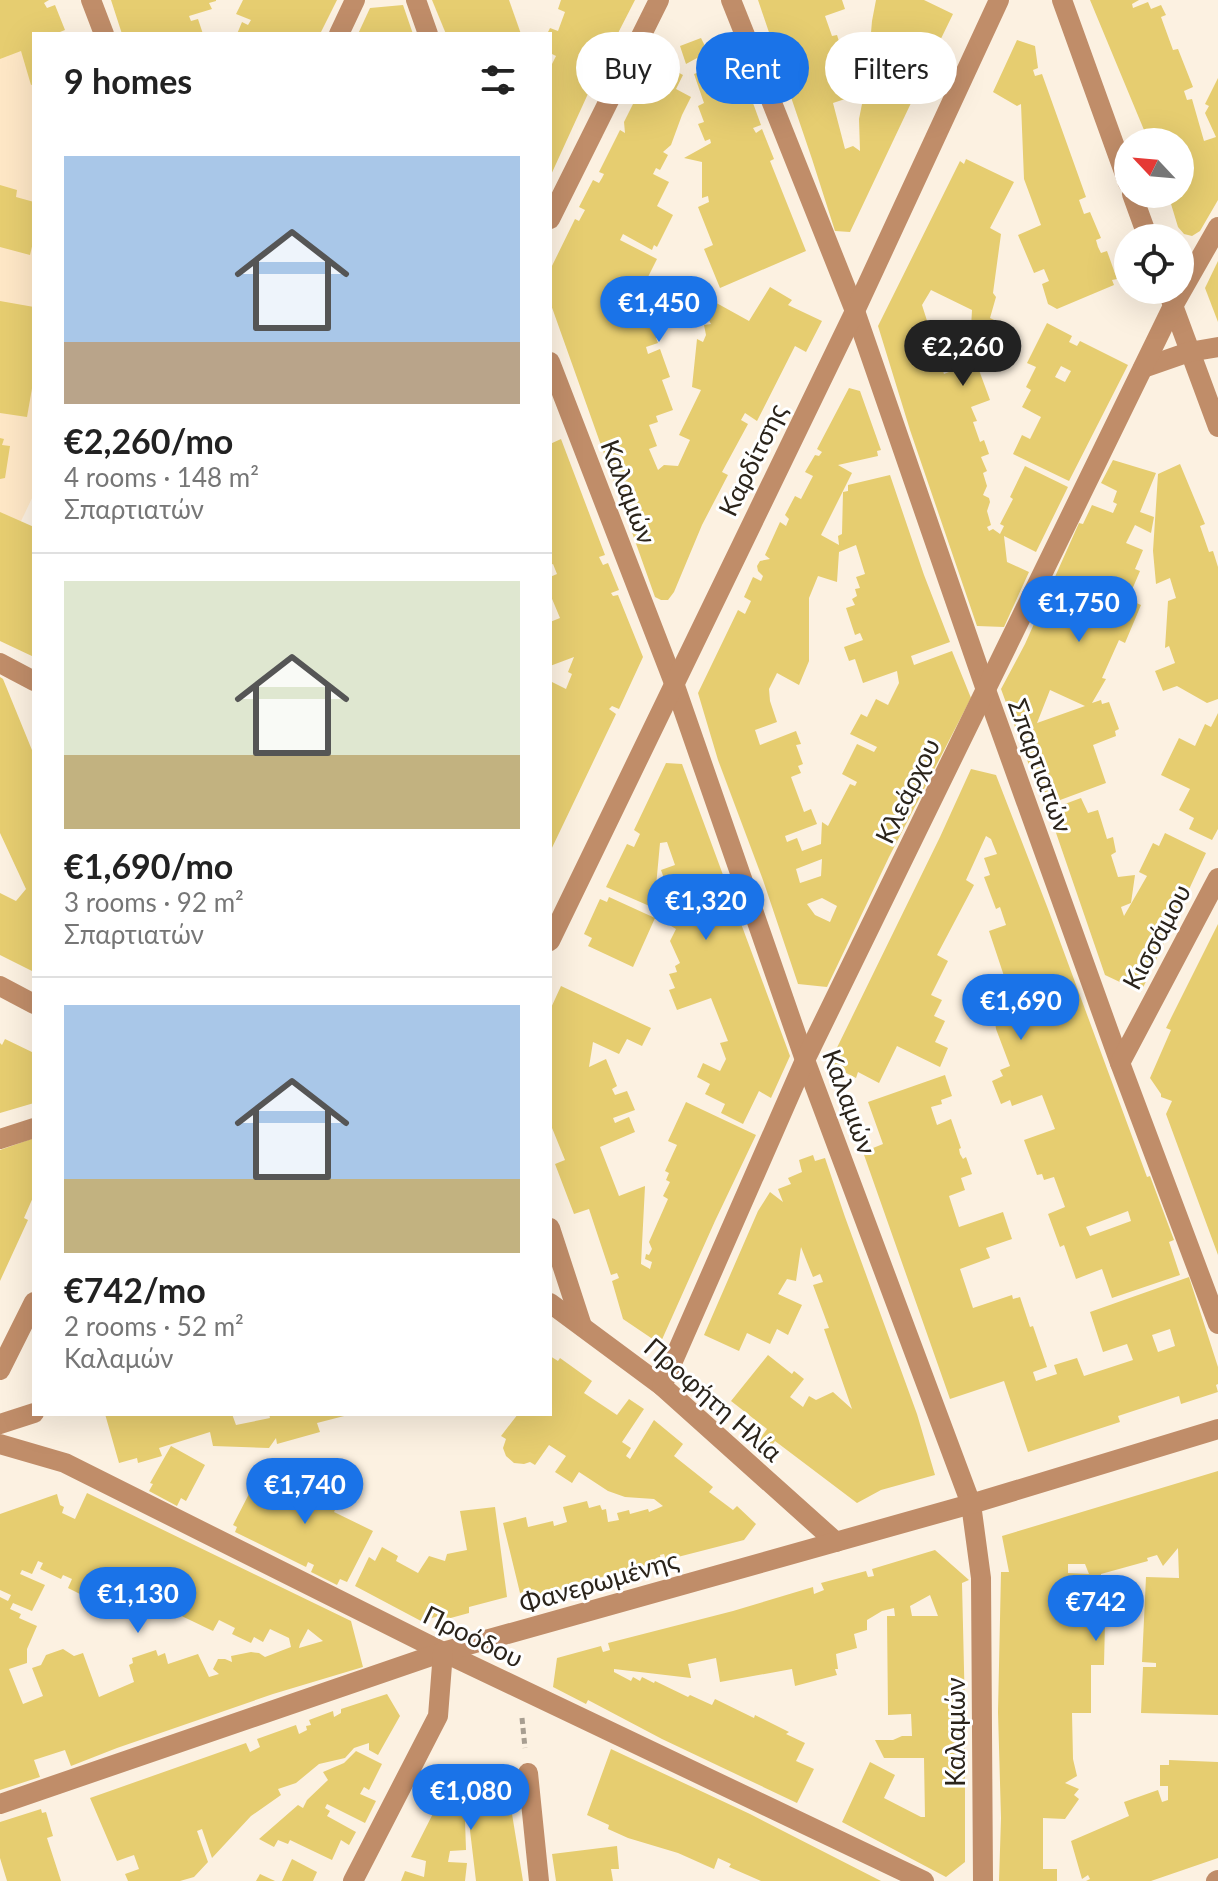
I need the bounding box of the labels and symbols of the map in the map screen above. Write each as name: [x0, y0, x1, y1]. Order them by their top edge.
north arrow: [1114, 128, 1194, 208]
pin: €1,450: [594, 276, 724, 344]
pin: €2,260: [898, 320, 1028, 388]
street label: Καρδίτσης: [711, 398, 793, 521]
street label: Καλαμών: [594, 435, 663, 548]
pin: €1,750: [1014, 576, 1144, 644]
street label: Σπαρτιατών: [1002, 694, 1080, 837]
street label: Κλεάρχου: [868, 733, 946, 848]
pin: €1,320: [641, 874, 771, 942]
street label: Κισσάμου: [1115, 878, 1197, 995]
pin: €1,690: [956, 974, 1086, 1042]
street label: Καλαμών: [816, 1045, 884, 1159]
street label: Προφήτη Ηλία: [638, 1331, 790, 1468]
pin: €1,740: [240, 1458, 370, 1526]
street label: Φανερωμένης: [515, 1543, 682, 1619]
pin: €1,130: [73, 1567, 203, 1635]
pin: €742: [1049, 1575, 1143, 1643]
street label: Προόδου: [418, 1598, 529, 1674]
street label: Καλαμών: [939, 1677, 971, 1787]
pin: €1,080: [406, 1764, 536, 1832]

